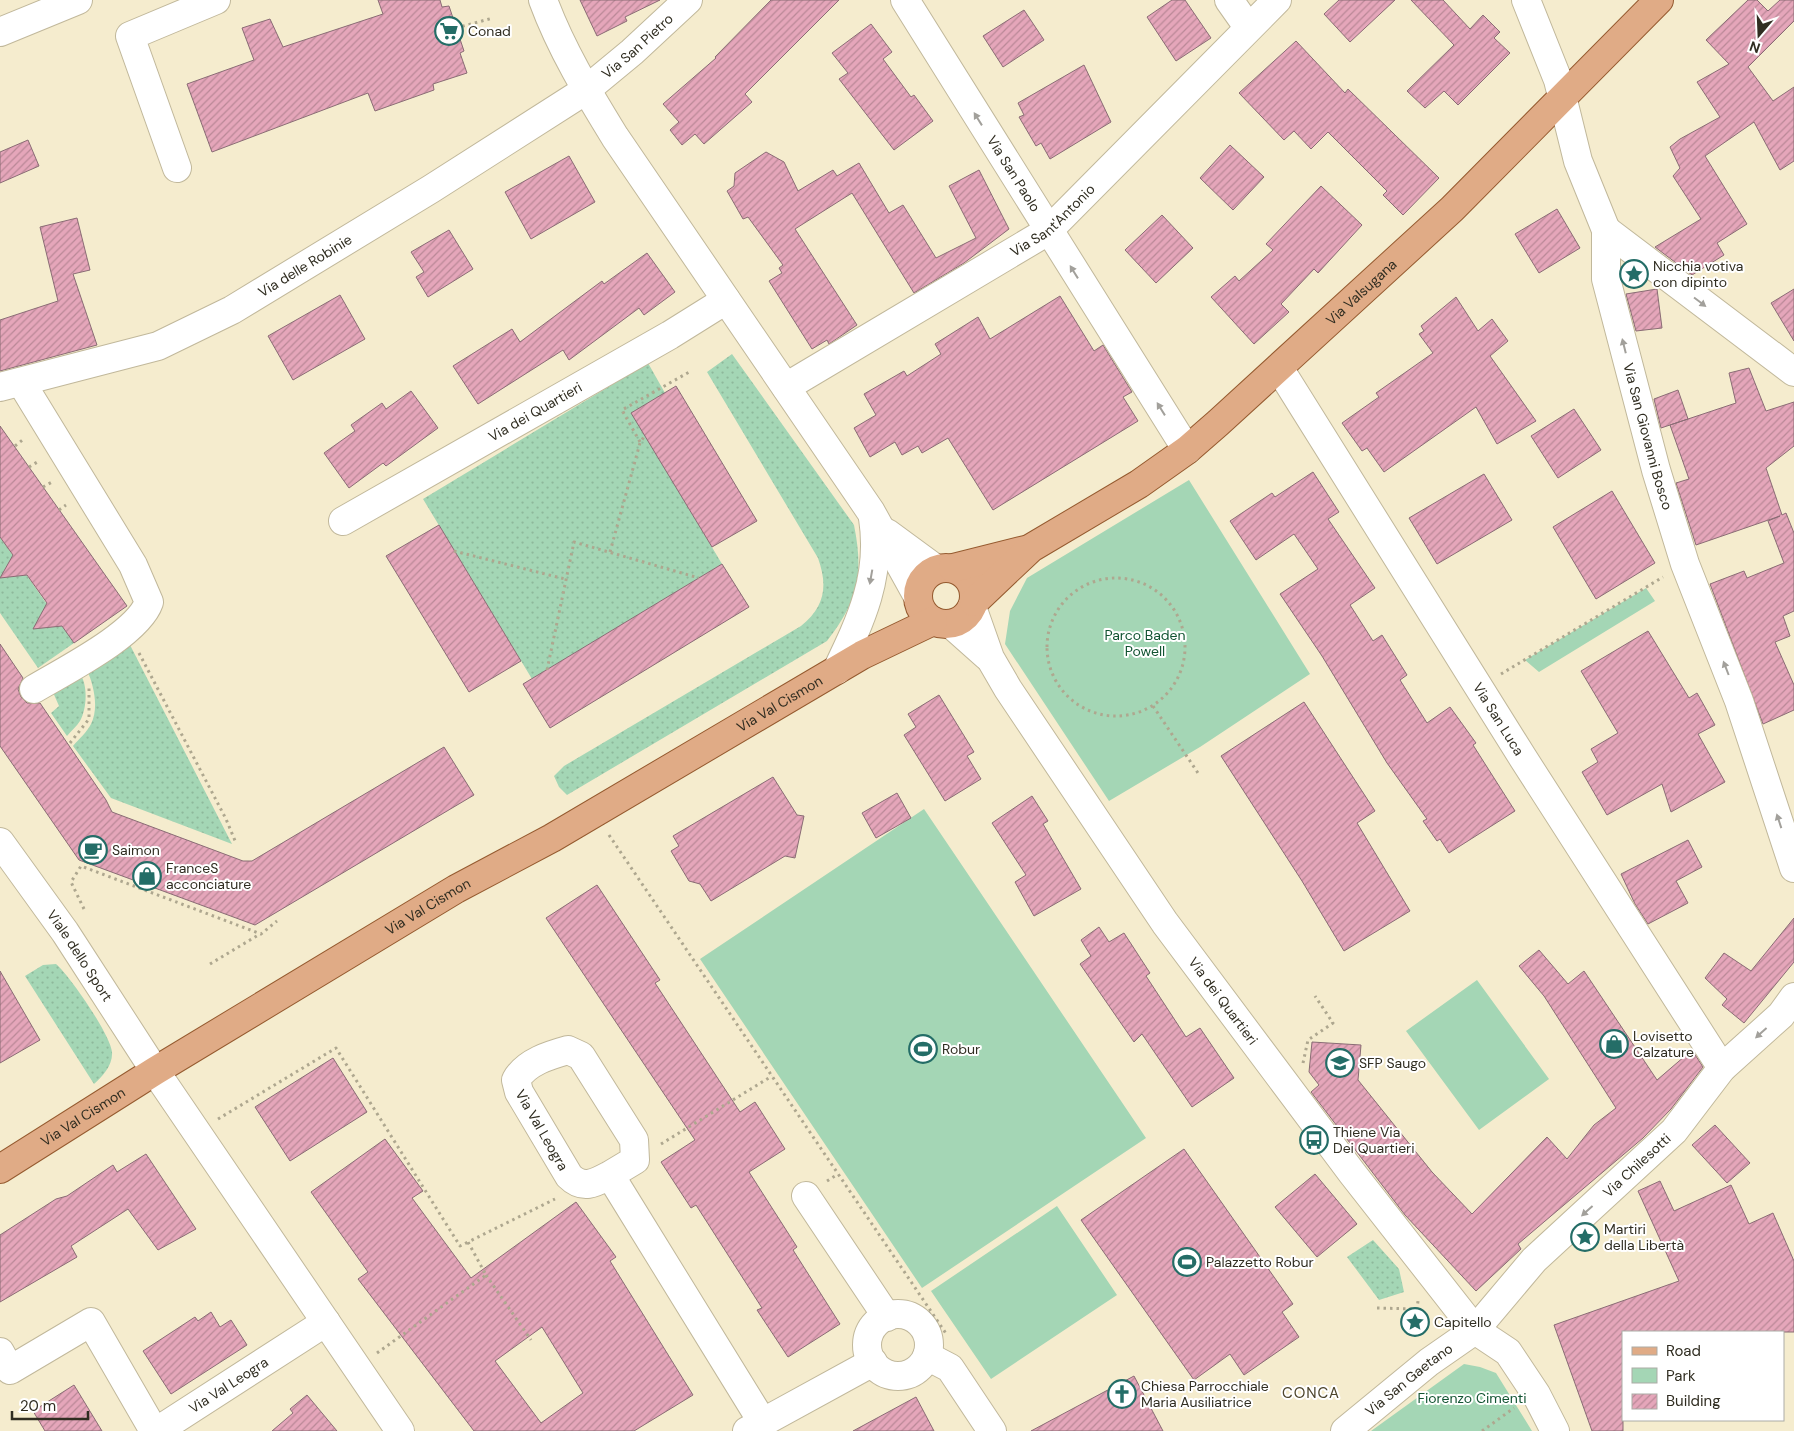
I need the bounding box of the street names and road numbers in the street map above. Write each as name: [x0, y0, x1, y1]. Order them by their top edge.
street label: Via San Pietro: [598, 9, 677, 82]
street label: Via San Paolo: [983, 132, 1045, 215]
street label: Via Sant'Antonio: [1007, 180, 1099, 261]
street label: Via delle Robinie: [255, 230, 355, 301]
street label: Via Valsugana: [1322, 255, 1400, 329]
street label: Via San Giovanni Bosco: [1619, 361, 1677, 512]
street label: Via dei Quartieri: [485, 378, 585, 446]
street label: Via Val Cismon: [733, 671, 826, 736]
street label: Via San Luca: [1469, 679, 1528, 759]
street label: Via Val Cismon: [382, 874, 474, 939]
street label: Viale dello Sport: [43, 906, 117, 1005]
street label: Via dei Quartieri: [1185, 953, 1262, 1048]
street label: Via Val Cismon: [37, 1083, 128, 1150]
street label: Via Val Leogra: [512, 1086, 572, 1174]
street label: Via Chilesotti: [1599, 1130, 1675, 1201]
street label: Via San Gaetano: [1361, 1339, 1456, 1420]
street label: Via Val Leogra: [185, 1353, 271, 1417]

